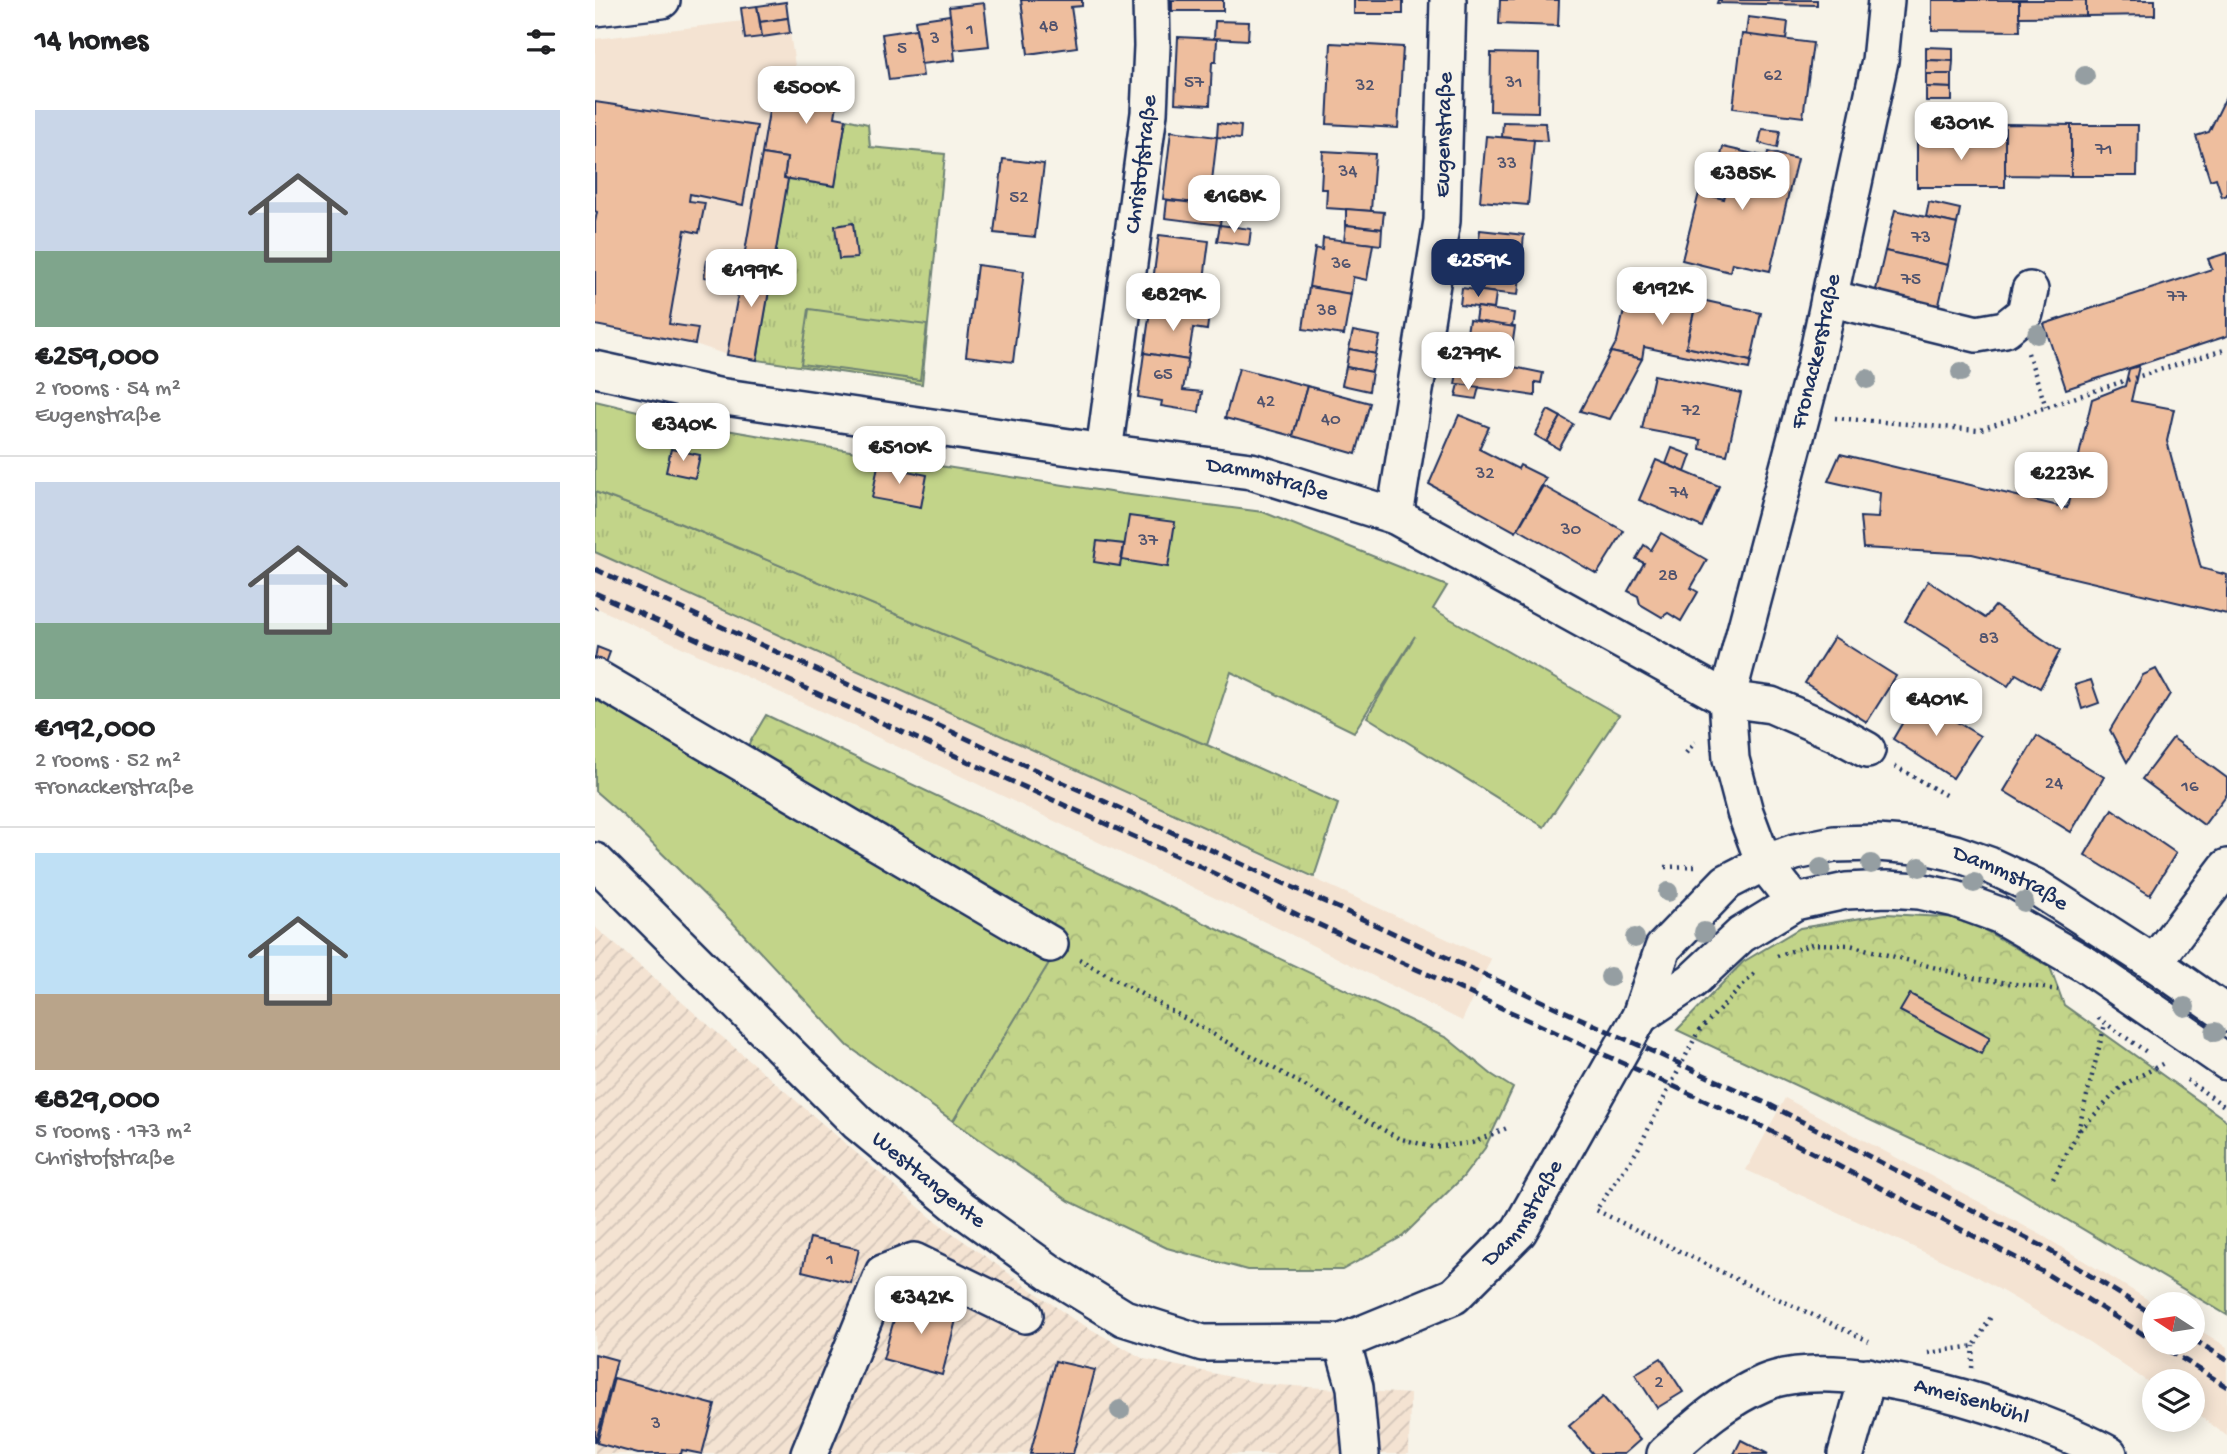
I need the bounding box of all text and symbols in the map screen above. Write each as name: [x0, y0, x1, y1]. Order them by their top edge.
house number: 48: [1039, 16, 1059, 39]
house number: 1: [965, 19, 974, 42]
icon: filters: [522, 23, 560, 61]
text: 14 homes: [35, 25, 148, 60]
house number: 3: [929, 28, 940, 51]
house number: 5: [897, 38, 907, 61]
house number: 62: [1764, 65, 1782, 88]
pin: €500K: [757, 66, 855, 126]
street label: Eugenstraße: [1429, 70, 1460, 198]
house number: 57: [1184, 72, 1205, 95]
house number: 31: [1504, 72, 1523, 95]
text: €500K: [774, 75, 838, 102]
house number: 32: [1354, 75, 1375, 98]
street label: Christofstraße: [1120, 94, 1163, 235]
pin: €301K: [1912, 102, 2010, 162]
text: €301K: [1931, 111, 1991, 138]
house number: 71: [2094, 139, 2113, 162]
pin: €385K: [1693, 152, 1791, 212]
house number: 33: [1496, 153, 1517, 176]
icon: home: [235, 155, 361, 281]
house number: 34: [1338, 161, 1357, 184]
text: €385K: [1711, 161, 1774, 188]
pin: €168K: [1185, 176, 1283, 235]
text: €168K: [1204, 184, 1264, 211]
house number: 52: [1009, 187, 1029, 210]
house number: 73: [1910, 227, 1931, 250]
pin: €259K: [1429, 240, 1527, 299]
text: €259K: [1447, 248, 1509, 275]
pin: €199K: [702, 250, 800, 309]
house number: 36: [1330, 253, 1351, 276]
text: €199K: [722, 258, 780, 285]
pin: €192K: [1613, 268, 1711, 327]
house number: 75: [1900, 269, 1921, 292]
street label: Fronackerstraße: [1785, 271, 1848, 433]
pin: €829K: [1124, 274, 1222, 333]
text: €192K: [1633, 276, 1691, 303]
text: €829K: [1142, 282, 1204, 309]
house number: 77: [2166, 286, 2188, 309]
house number: 38: [1316, 300, 1337, 323]
pin: €279K: [1419, 332, 1517, 392]
text: €259,000: [35, 341, 159, 376]
text: €279K: [1437, 341, 1499, 368]
house number: 65: [1153, 364, 1173, 387]
text: 2 rooms · 54 m²: [35, 376, 181, 403]
house number: 42: [1257, 391, 1275, 414]
house number: 72: [1680, 400, 1701, 423]
text: Eugenstraße: [35, 403, 161, 430]
pin: €340K: [634, 404, 732, 463]
house number: 40: [1321, 409, 1341, 432]
text: €340K: [652, 412, 714, 439]
pin: €510K: [850, 426, 948, 486]
text: €510K: [869, 435, 929, 462]
street label: Dammstraße: [1203, 452, 1333, 508]
pin: €223K: [2012, 452, 2110, 512]
text: €223K: [2031, 461, 2091, 488]
house number: 32: [1474, 463, 1495, 486]
house number: 74: [1669, 482, 1688, 505]
house number: 30: [1560, 519, 1582, 542]
icon: home: [235, 527, 361, 653]
house number: 37: [1137, 530, 1159, 553]
house number: 28: [1658, 565, 1678, 588]
house number: 83: [1979, 628, 1999, 651]
pin: €401K: [1887, 678, 1985, 738]
text: €401K: [1906, 687, 1966, 714]
text: €192,000: [35, 713, 155, 748]
text: 2 rooms · 52 m²: [35, 748, 181, 775]
house number: 24: [2045, 773, 2063, 796]
text: Fronackerstraße: [35, 775, 193, 802]
house number: 16: [2180, 776, 2199, 799]
street label: Dammstraße: [1947, 839, 2074, 918]
icon: home: [235, 898, 361, 1024]
text: €829,000: [35, 1084, 160, 1119]
text: 5 rooms · 173 m²: [35, 1119, 192, 1146]
street label: Westtangente: [866, 1126, 992, 1236]
text: Christofstraße: [35, 1146, 174, 1173]
street label: Dammstraße: [1476, 1154, 1570, 1274]
house number: 1: [825, 1249, 834, 1272]
pin: €342K: [872, 1276, 970, 1336]
text: €342K: [891, 1285, 951, 1312]
north arrow: [2142, 1292, 2205, 1354]
map controls: [2142, 1292, 2205, 1432]
button: layers: [2142, 1369, 2205, 1432]
house number: 2: [1654, 1372, 1664, 1395]
street label: Ameisenbühl: [1911, 1372, 2033, 1431]
house number: 3: [650, 1413, 661, 1436]

